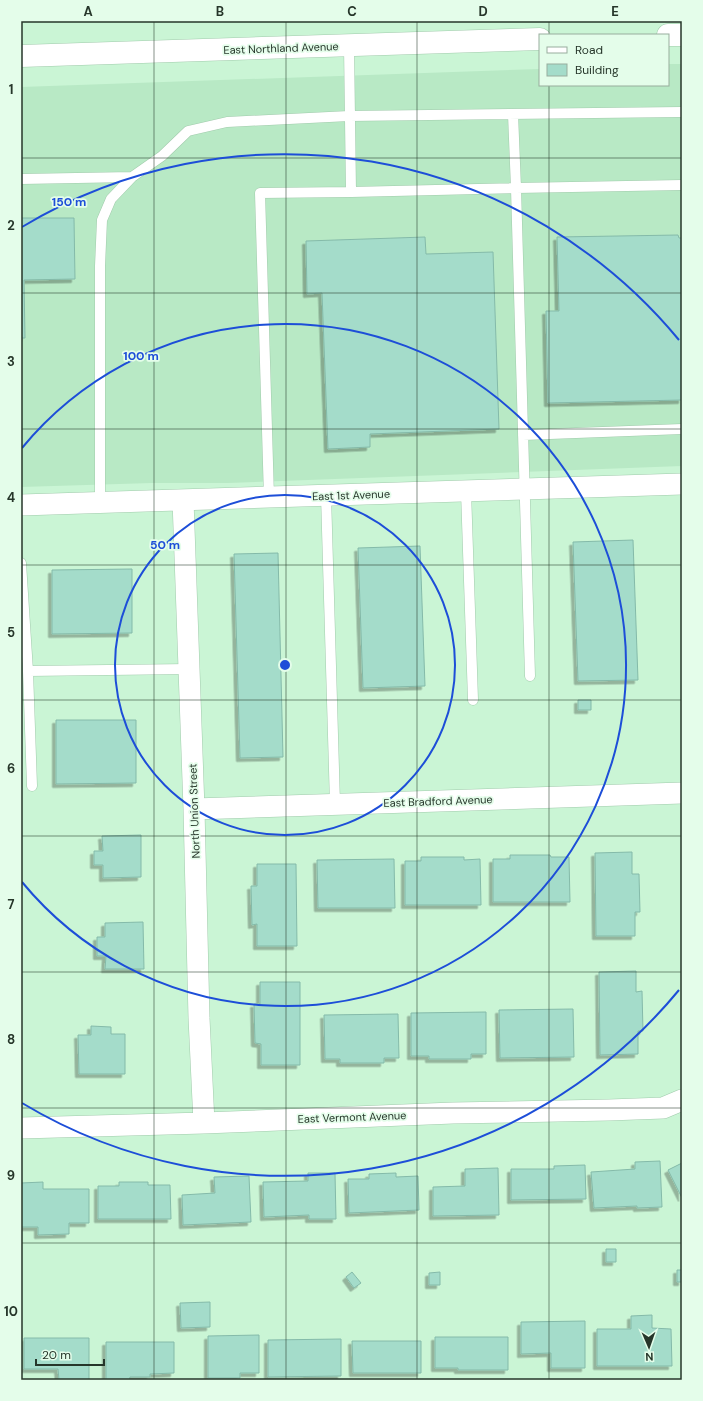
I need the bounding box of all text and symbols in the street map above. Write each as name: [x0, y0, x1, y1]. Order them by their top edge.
text: A: [83, 3, 93, 20]
text: B: [216, 3, 224, 20]
text: C: [347, 3, 357, 20]
text: D: [478, 3, 488, 20]
text: E: [611, 3, 619, 20]
legend: [539, 34, 669, 86]
street label: East Northland Avenue: [223, 39, 339, 57]
text: Road: [575, 42, 603, 58]
text: Building: [575, 62, 619, 78]
text: 1: [9, 81, 13, 98]
text: 150 m: [52, 194, 86, 210]
text: 2: [7, 217, 15, 234]
text: 100 m: [123, 348, 159, 364]
text: 3: [7, 353, 15, 370]
street label: East 1st Avenue: [312, 487, 390, 503]
text: 4: [7, 489, 15, 506]
text: 50 m: [150, 537, 180, 553]
text: 5: [7, 624, 15, 641]
centre of rings: [278, 658, 292, 672]
text: 6: [7, 760, 15, 777]
street label: North Union Street: [185, 763, 203, 859]
street label: East Bradford Avenue: [383, 792, 493, 810]
text: 7: [8, 896, 15, 913]
text: 8: [7, 1031, 15, 1048]
street label: East Vermont Avenue: [297, 1108, 407, 1126]
text: 9: [7, 1167, 15, 1184]
text: 10: [4, 1303, 18, 1320]
north arrow: [629, 1327, 669, 1367]
scale bar: [36, 1341, 104, 1367]
text: 20 m: [42, 1347, 71, 1363]
text: N: [645, 1350, 654, 1364]

